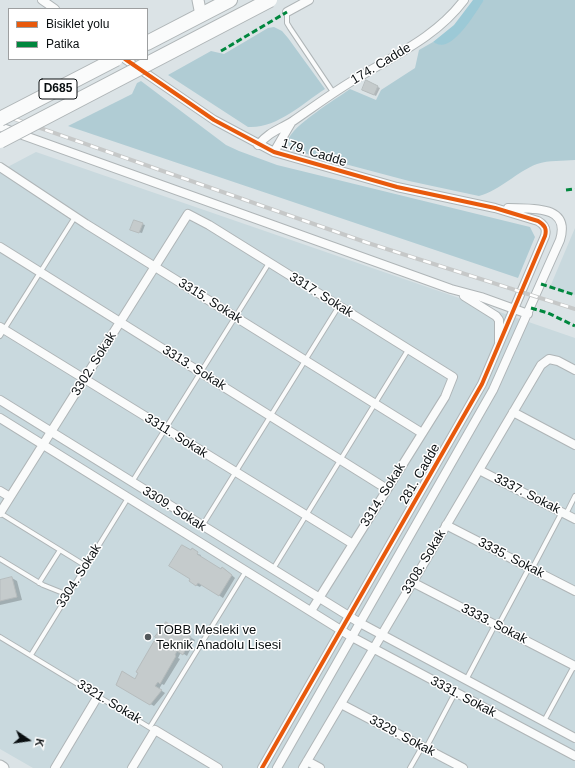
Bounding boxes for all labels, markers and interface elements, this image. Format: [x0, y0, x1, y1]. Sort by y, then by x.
legend [8, 8, 148, 60]
text: Bisiklet yolu [46, 17, 109, 31]
text: Patika [46, 37, 79, 51]
street label: 174. Cadde [348, 40, 414, 88]
road number: D685 [39, 79, 77, 99]
street label: 179. Cadde [280, 136, 348, 170]
street label: 3317. Sokak [286, 269, 356, 321]
street label: 3315. Sokak [175, 275, 245, 327]
street label: 3302. Sokak [68, 329, 120, 399]
street label: 3313. Sokak [159, 342, 229, 394]
street label: 3311. Sokak [142, 410, 210, 462]
street label: 281. Cadde [396, 441, 444, 507]
street label: 3314. Sokak [357, 460, 409, 530]
street label: 3337. Sokak [491, 471, 563, 517]
street label: 3309. Sokak [139, 483, 209, 535]
street label: 3308. Sokak [399, 527, 449, 597]
street label: 3335. Sokak [475, 535, 547, 581]
street label: 3304. Sokak [53, 541, 105, 611]
street label: 3333. Sokak [458, 601, 530, 647]
place label: TOBB Mesleki ve Teknik Anadolu Lisesi [156, 622, 281, 653]
marker: TOBB Mesleki ve Teknik Anadolu Lisesi [143, 632, 153, 642]
street label: 3331. Sokak [427, 673, 499, 721]
street label: 3321. Sokak [74, 677, 144, 727]
street label: 3329. Sokak [366, 712, 438, 760]
north arrow [8, 720, 48, 760]
text: K [33, 737, 46, 748]

